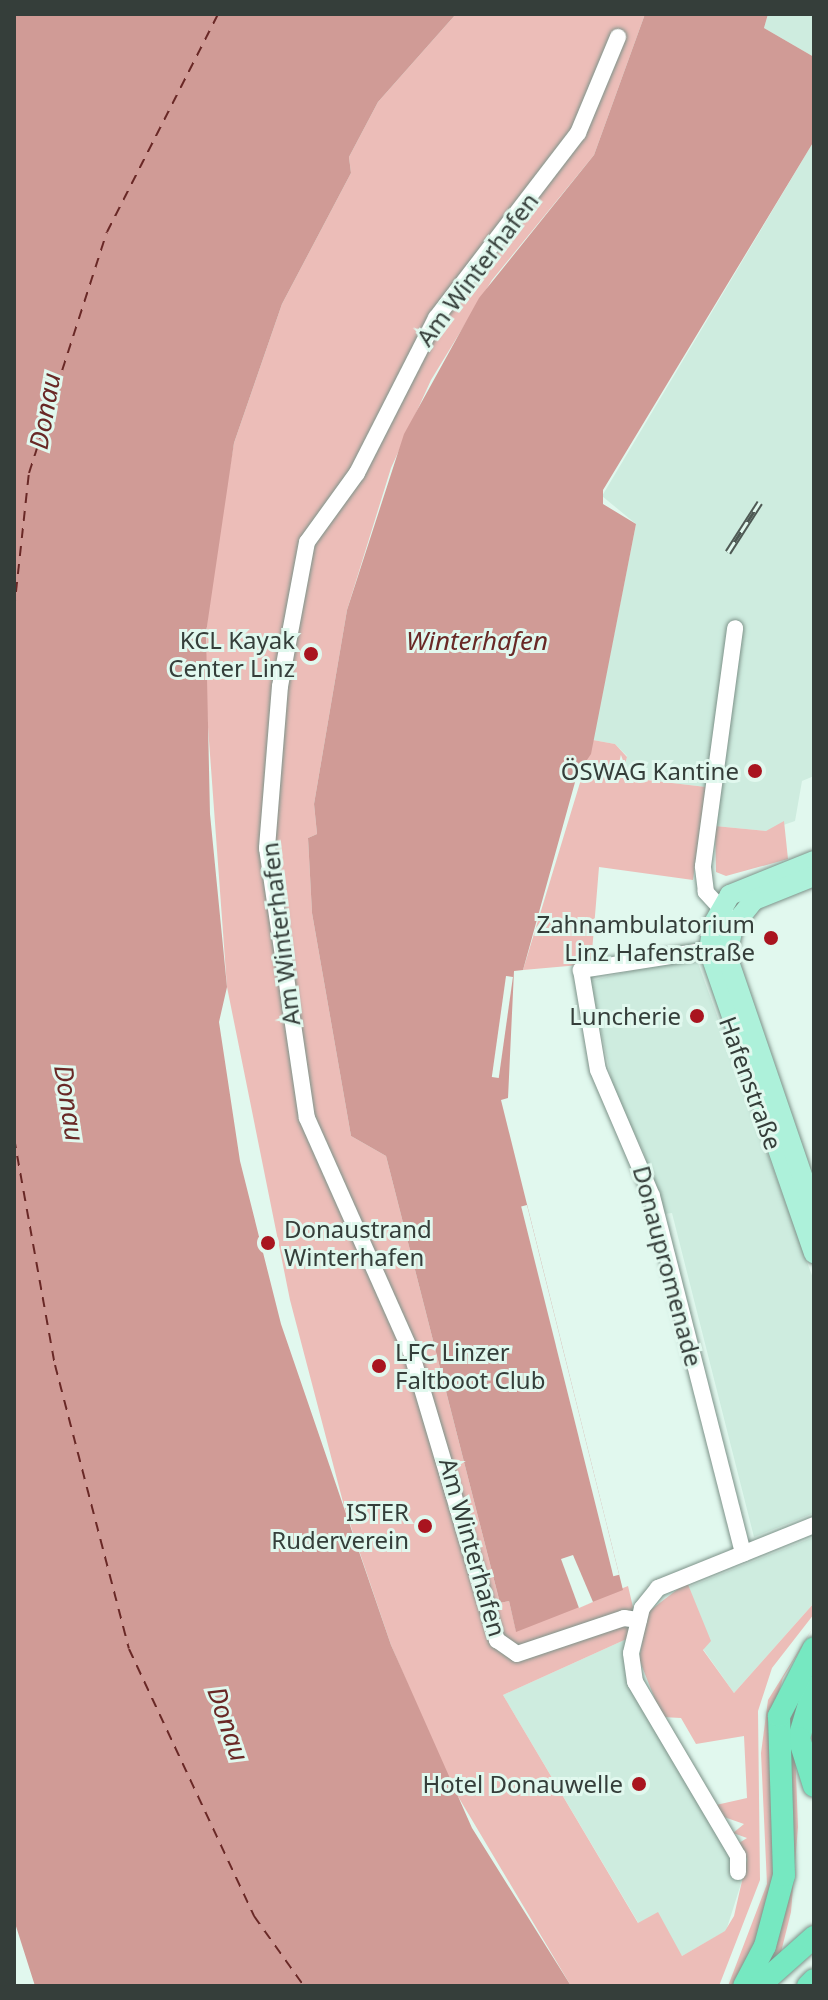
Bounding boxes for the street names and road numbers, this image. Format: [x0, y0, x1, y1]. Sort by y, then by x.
street label: Am Winterhafen [410, 187, 544, 351]
street label: Am Winterhafen [254, 841, 306, 1027]
street label: Hafenstraße [714, 1012, 788, 1154]
street label: Donaupromenade [627, 1163, 709, 1369]
street label: Am Winterhafen [434, 1454, 512, 1640]

